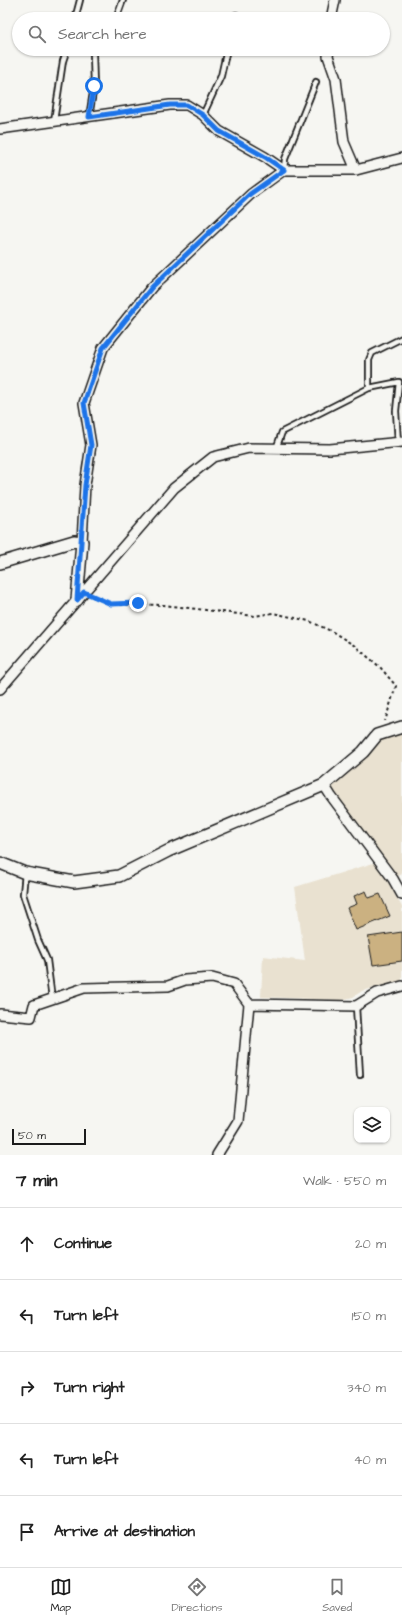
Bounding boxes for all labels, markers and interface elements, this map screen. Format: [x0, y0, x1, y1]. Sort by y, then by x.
search box [12, 12, 390, 56]
icon: search [26, 23, 48, 45]
text: Search here [58, 24, 147, 45]
route start [85, 77, 103, 95]
route end [129, 594, 147, 612]
map controls [354, 1107, 390, 1143]
button: layers [354, 1107, 390, 1143]
scale bar [12, 1127, 86, 1146]
text: 50 m [18, 1128, 46, 1143]
text: 7 min [16, 1169, 58, 1193]
text: Walk · 550 m [303, 1172, 386, 1190]
icon: ahead [16, 1233, 38, 1255]
text: Continue [54, 1233, 112, 1254]
text: 20 m [355, 1235, 386, 1253]
icon: left [16, 1305, 38, 1327]
text: Turn left [54, 1305, 118, 1326]
text: 150 m [352, 1307, 386, 1325]
icon: right [16, 1377, 38, 1399]
text: Turn right [54, 1377, 125, 1398]
text: 340 m [347, 1379, 386, 1397]
icon: left [16, 1449, 38, 1471]
text: Turn left [54, 1449, 118, 1470]
text: 40 m [354, 1451, 386, 1469]
icon: arrive [16, 1521, 38, 1543]
text: Arrive at destination [54, 1521, 195, 1542]
tab: Map [50, 1576, 72, 1615]
tab: Directions [171, 1576, 223, 1615]
tab: Saved [322, 1576, 352, 1615]

